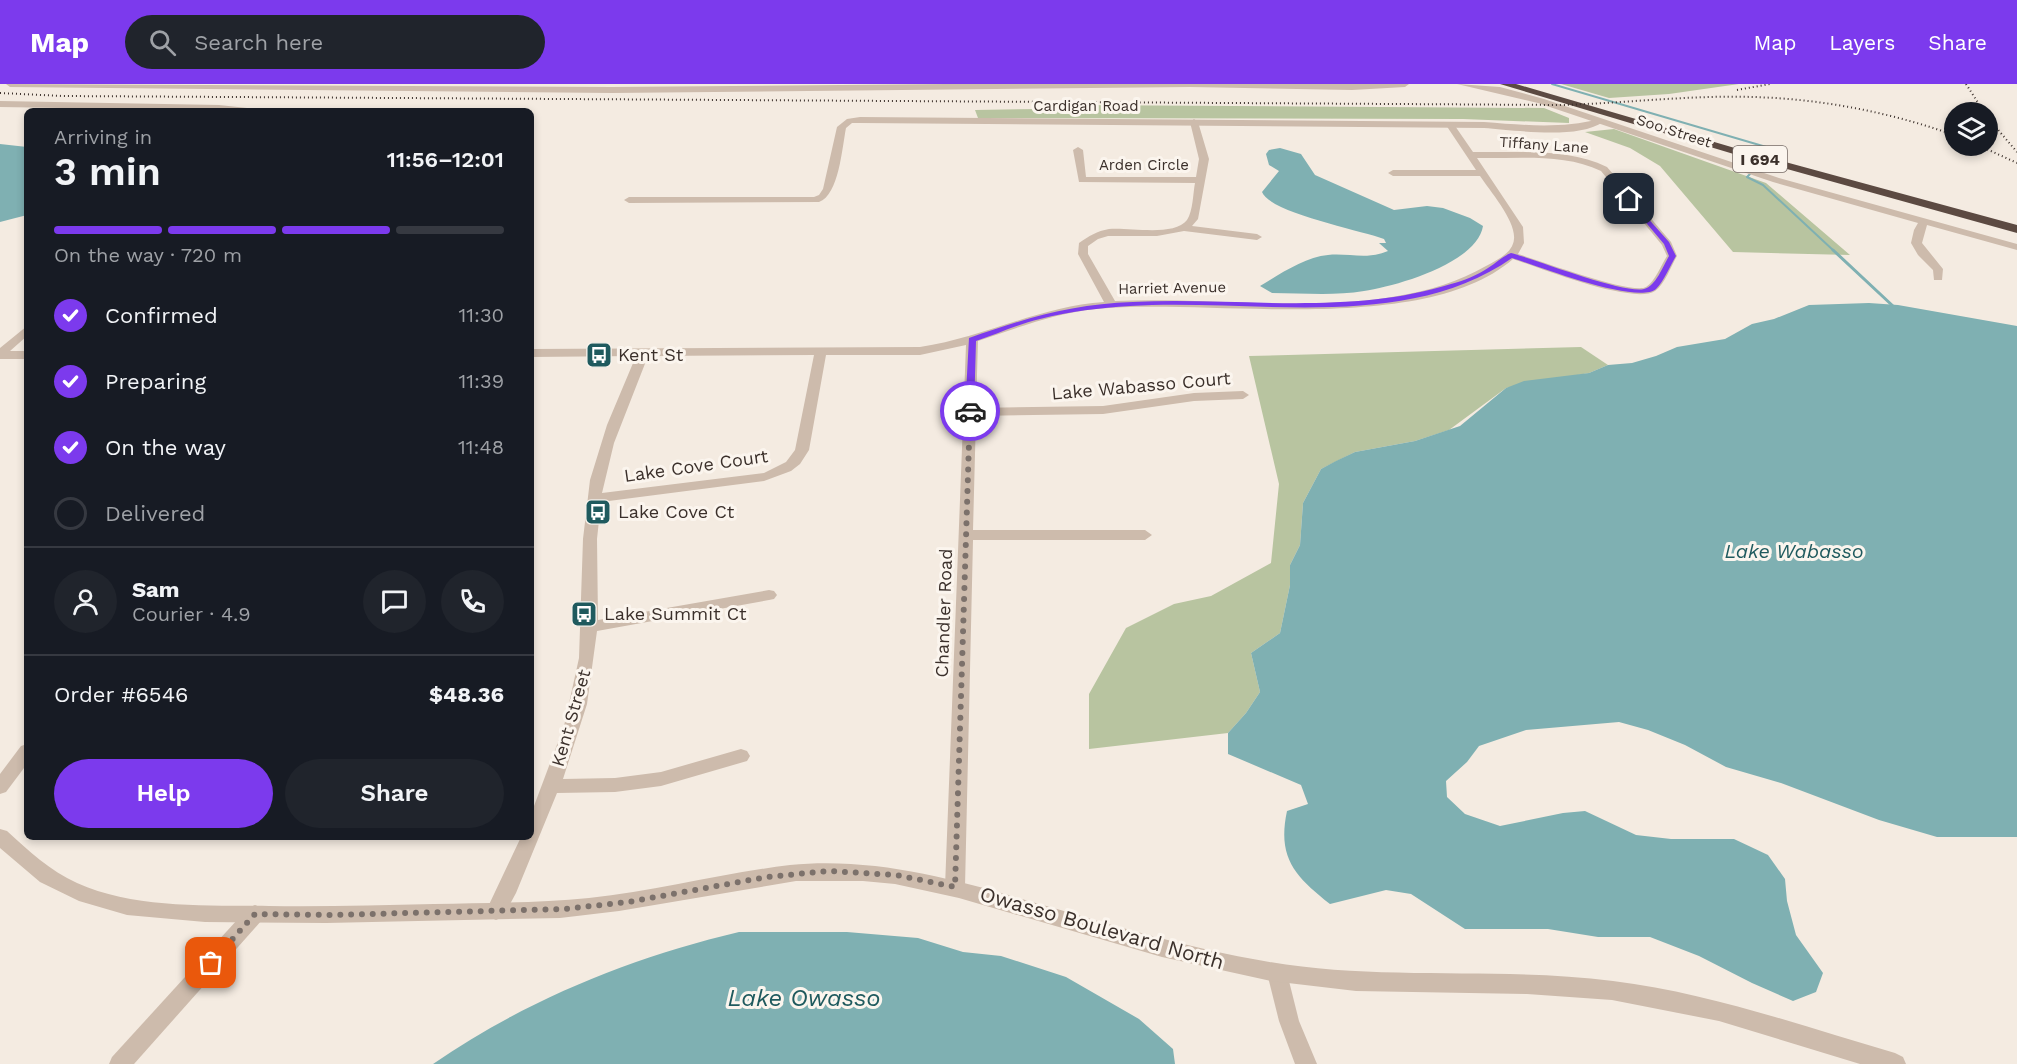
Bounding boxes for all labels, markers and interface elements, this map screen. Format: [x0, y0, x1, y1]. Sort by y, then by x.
search box [125, 15, 545, 69]
text: Map [30, 26, 89, 59]
icon: search [146, 26, 179, 59]
text: Search here [194, 30, 323, 55]
text: Map [1753, 30, 1796, 55]
text: Layers [1829, 30, 1895, 55]
text: Share [1928, 30, 1987, 55]
street label: Cardigan Road [1033, 97, 1139, 115]
map controls [1944, 102, 1998, 156]
button: layers [1944, 102, 1998, 156]
street label: Soo Street [1634, 110, 1714, 152]
text: Arriving in [54, 125, 152, 149]
street label: Tiffany Lane [1499, 133, 1589, 157]
road number: I 694 [1733, 146, 1787, 172]
text: 11:56–12:01 [387, 147, 504, 172]
text: 3 min [54, 149, 161, 194]
street label: Arden Circle [1099, 156, 1189, 174]
pin [1603, 173, 1654, 224]
icon: home [1612, 182, 1645, 215]
text: On the way · 720 m [54, 243, 242, 267]
street label: Harriet Avenue [1118, 278, 1226, 298]
icon: check [54, 299, 87, 332]
text: Confirmed [105, 303, 218, 328]
text: 11:30 [458, 303, 504, 327]
bus stop icon: Kent St [584, 340, 614, 370]
place label: Kent St [618, 344, 684, 365]
icon: check [54, 365, 87, 398]
street label: Lake Wabasso Court [1051, 367, 1232, 404]
text: Preparing [105, 369, 206, 394]
text: 11:39 [458, 369, 504, 393]
courier [940, 381, 1000, 441]
icon: car [954, 395, 987, 428]
icon: check [54, 431, 87, 464]
text: On the way [105, 435, 226, 460]
text: 11:48 [458, 435, 504, 459]
street label: Lake Cove Court [623, 445, 770, 486]
bus stop icon: Lake Cove Ct [583, 497, 613, 527]
text: Delivered [105, 501, 205, 526]
place label: Lake Cove Ct [618, 501, 735, 522]
water label: Lake Wabasso [1724, 539, 1864, 563]
street label: Chandler Road [931, 548, 956, 678]
button: person [54, 570, 117, 633]
button: chat [363, 570, 426, 633]
button: phone [441, 570, 504, 633]
text: Sam [132, 577, 180, 602]
bus stop icon: Lake Summit Ct [569, 599, 599, 629]
text: Courier · 4.9 [132, 602, 251, 626]
place label: Lake Summit Ct [604, 603, 747, 624]
street label: Kent Street [547, 666, 595, 769]
text: Order #6546 [54, 682, 189, 707]
text: $48.36 [429, 682, 504, 707]
button: Help [54, 759, 273, 828]
button: Share [285, 759, 504, 828]
street label: Owasso Boulevard North [977, 881, 1227, 974]
pin [185, 937, 236, 988]
icon: bag [194, 946, 227, 979]
water label: Lake Owasso [728, 984, 880, 1012]

